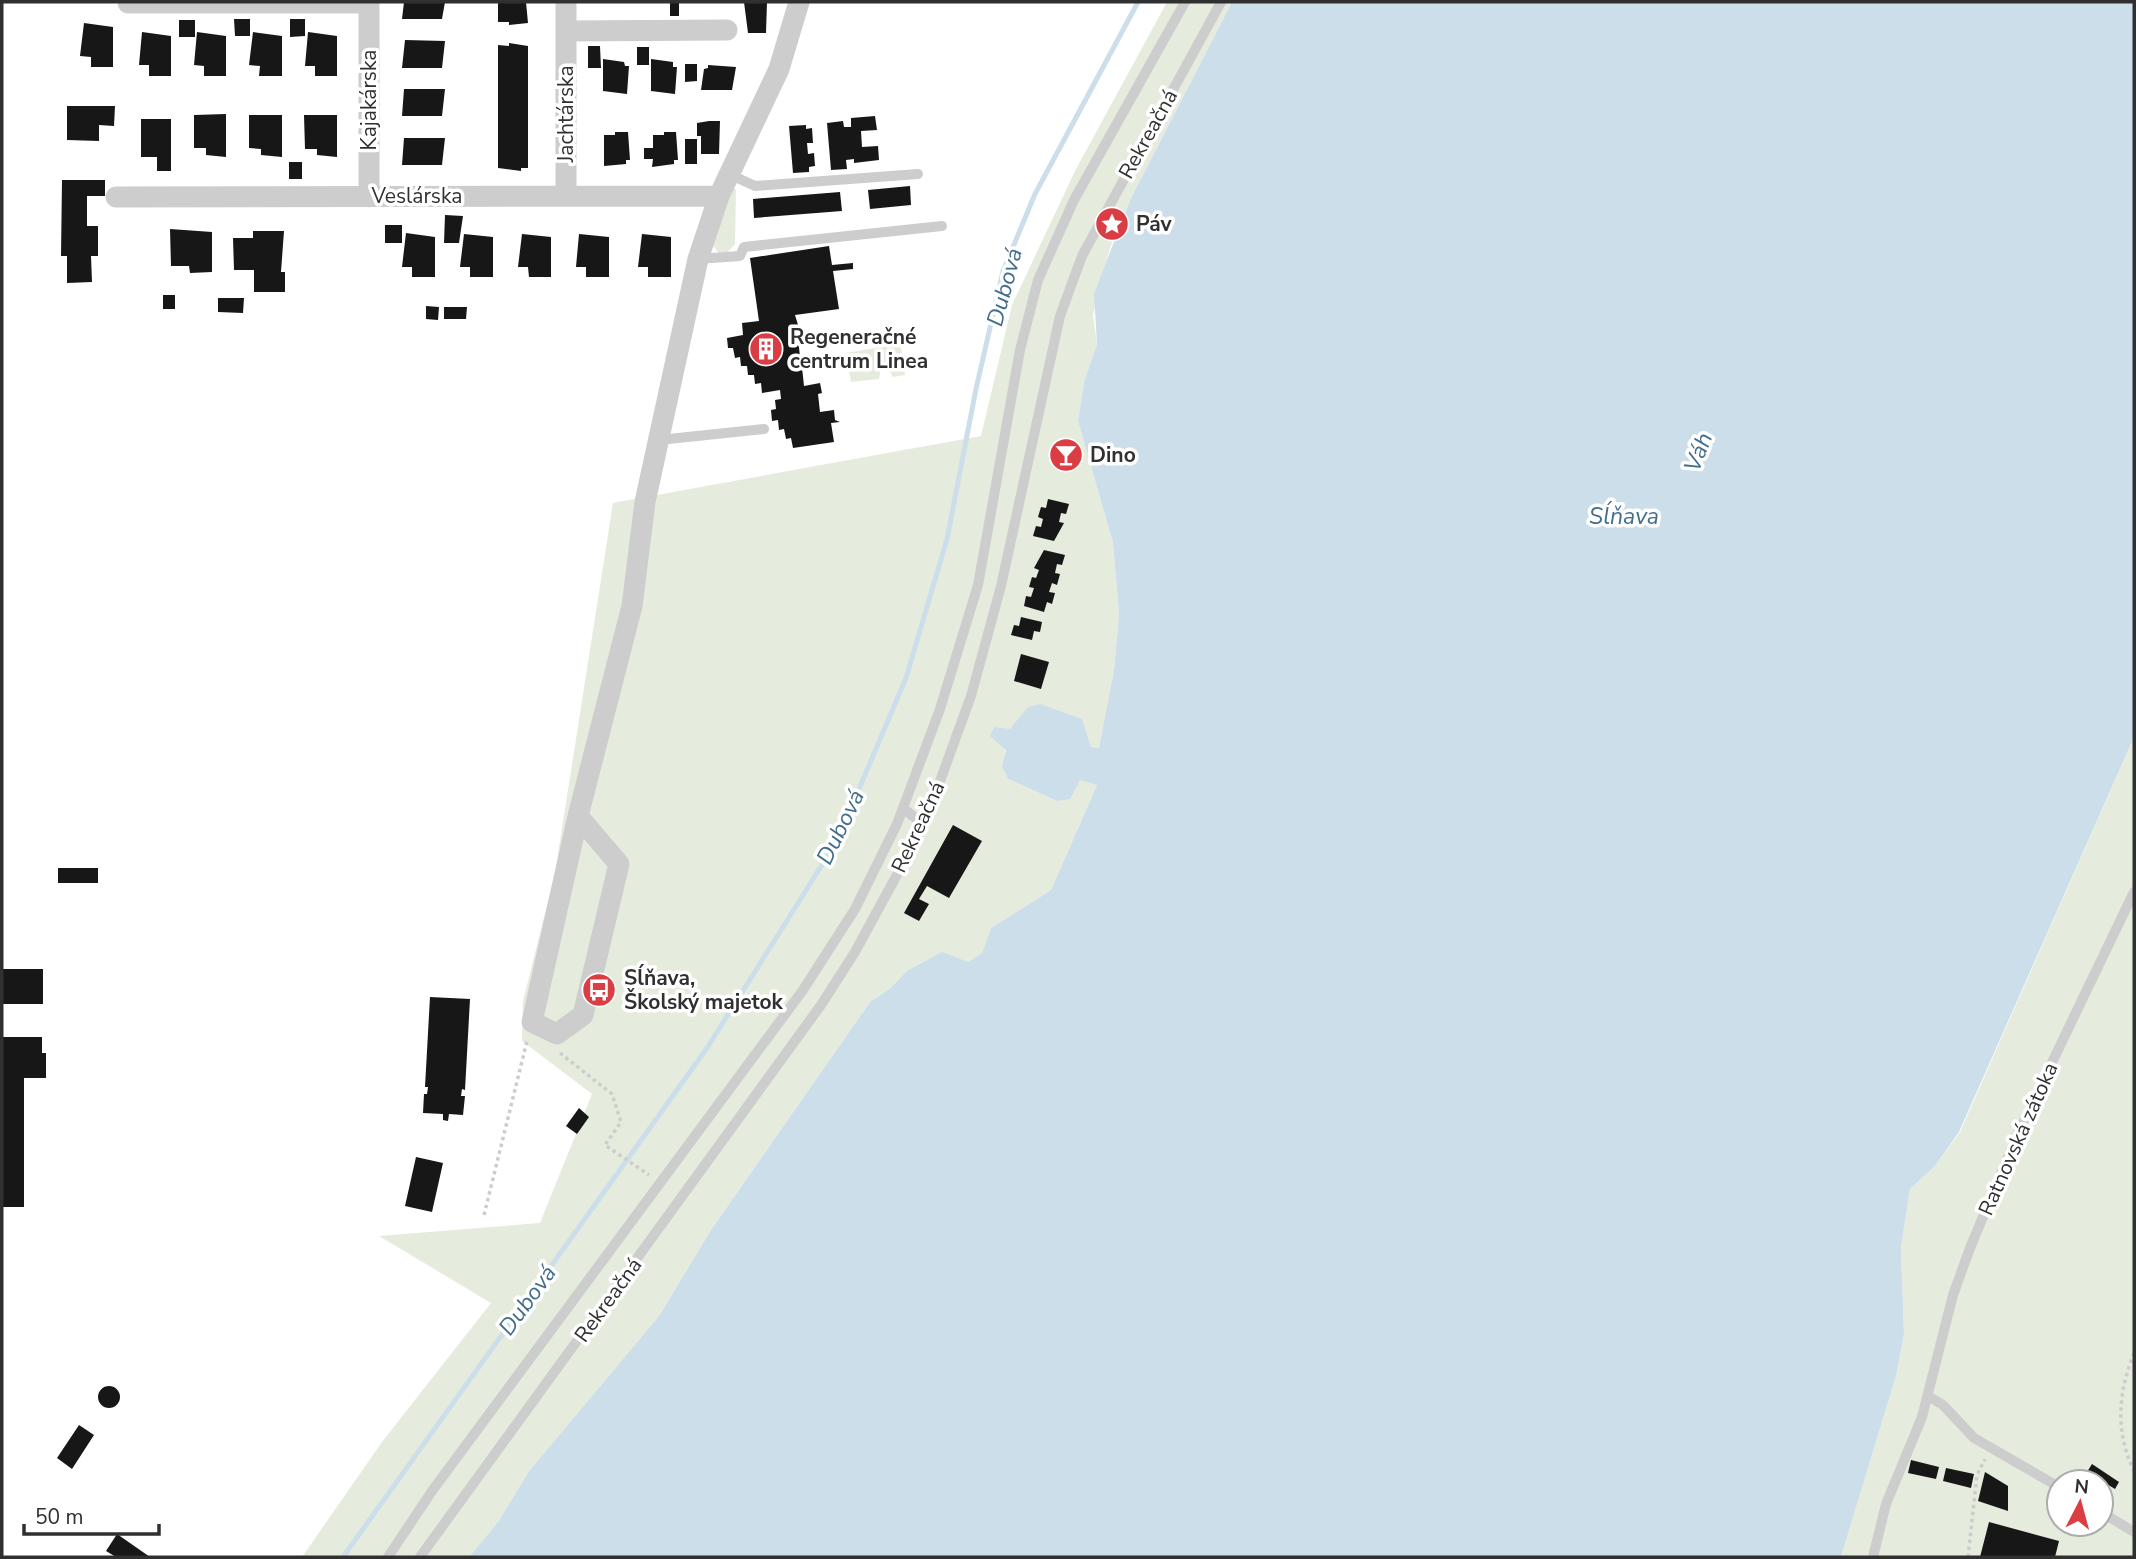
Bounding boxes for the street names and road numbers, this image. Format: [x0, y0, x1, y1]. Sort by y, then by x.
street label: Kajakárska [355, 50, 383, 150]
street label: Jachtárska [552, 65, 580, 164]
street label: Rekreačná [1112, 84, 1184, 184]
street label: Veslárska [371, 182, 462, 210]
street label: Rekreačná [885, 777, 951, 877]
street label: Ratnovská zátoka [1972, 1058, 2064, 1220]
street label: Rekreačná [568, 1252, 648, 1348]

